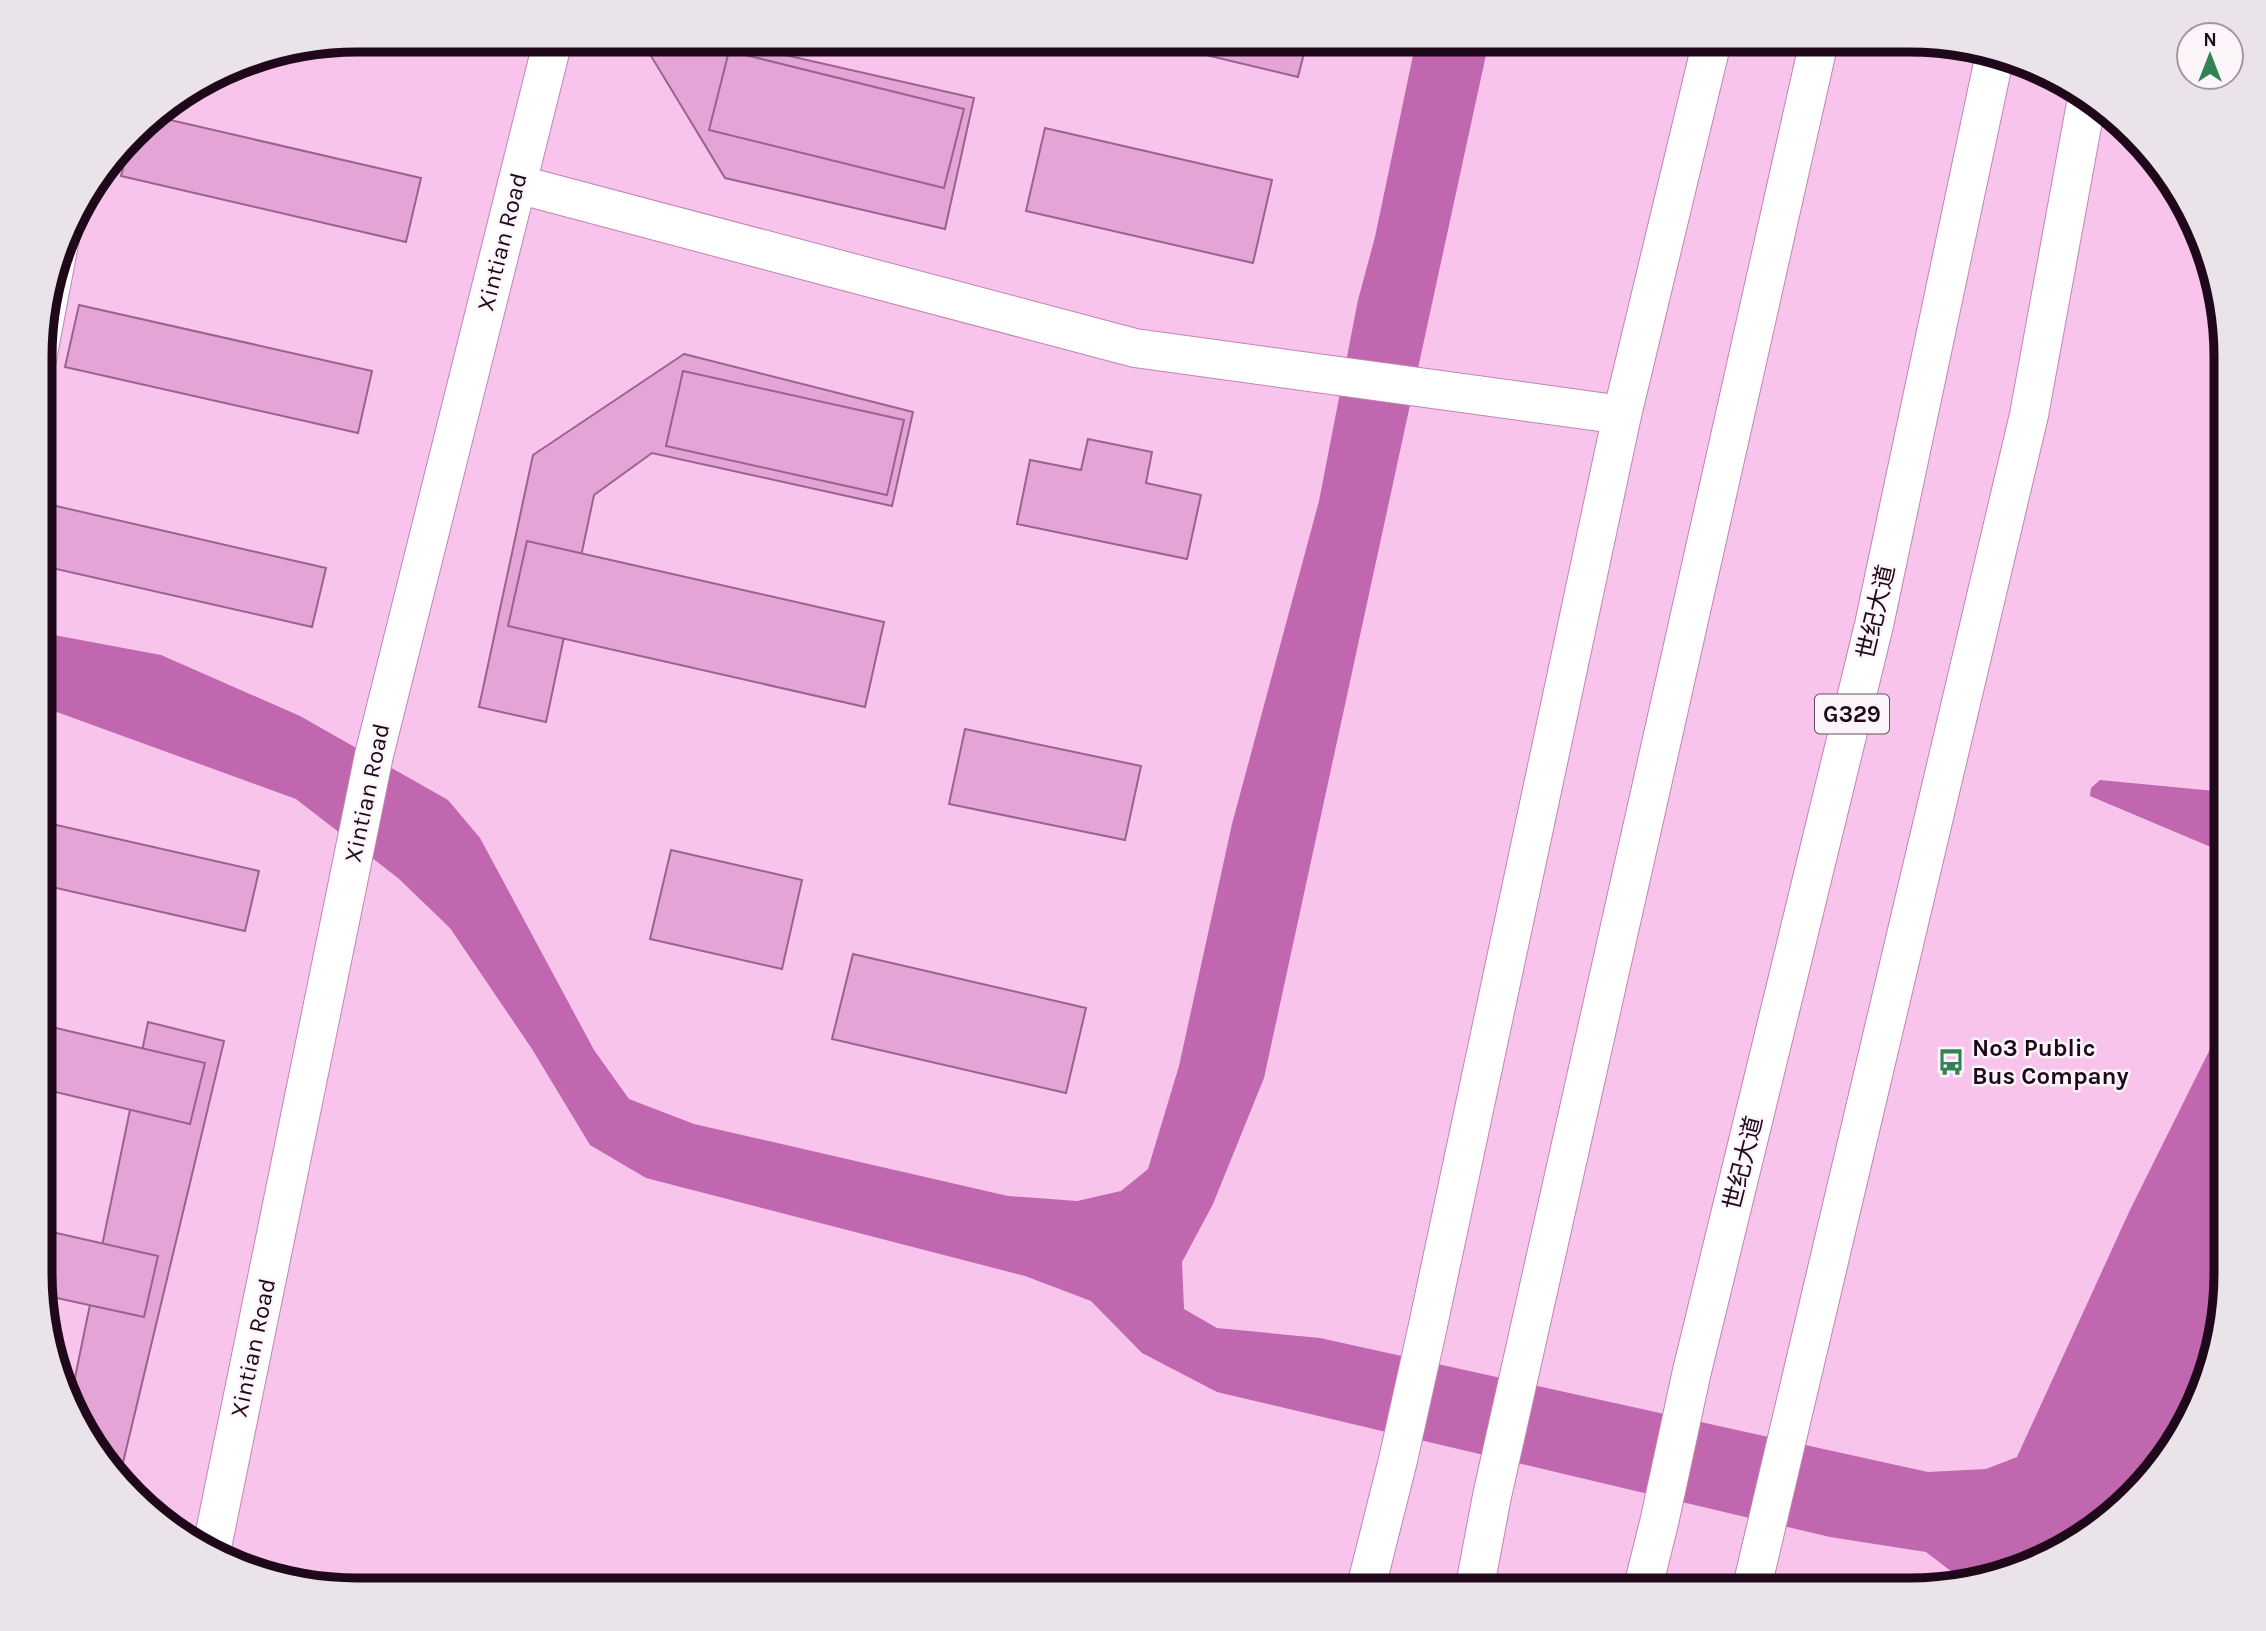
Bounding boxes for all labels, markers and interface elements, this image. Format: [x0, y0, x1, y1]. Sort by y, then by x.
north arrow [2175, 21, 2245, 91]
text: N [2203, 29, 2217, 51]
street label: Xintian Road [471, 170, 533, 314]
street label: 世纪大道 [1852, 562, 1900, 662]
road number: G329 [1815, 694, 1889, 734]
street label: Xintian Road [339, 721, 395, 865]
place label: No3 Public Bus Company [1972, 1034, 2129, 1090]
bus stop icon: No3 Public Bus Company [1936, 1047, 1966, 1077]
street label: 世纪大道 [1718, 1113, 1768, 1213]
street label: Xintian Road [225, 1276, 281, 1420]

